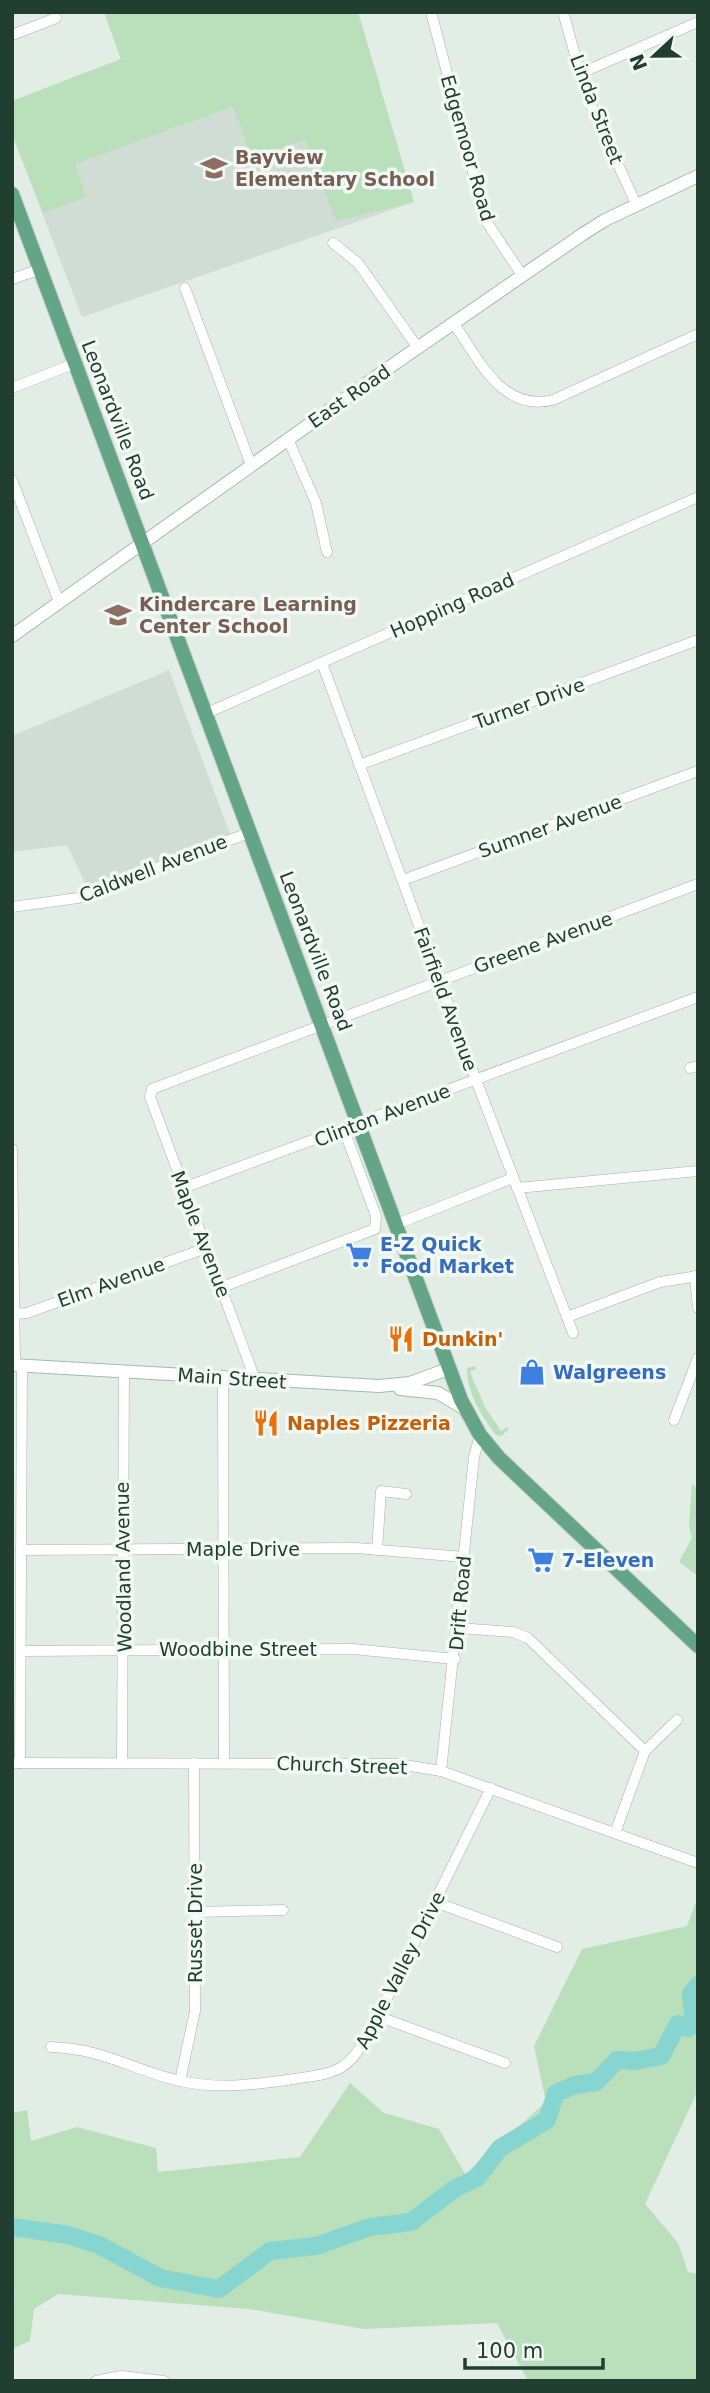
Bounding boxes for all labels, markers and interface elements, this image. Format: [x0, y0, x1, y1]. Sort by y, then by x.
north arrow [619, 21, 689, 91]
street label: Linda Street [566, 51, 628, 167]
text: N [625, 51, 651, 74]
street label: Edgemoor Road [437, 72, 499, 224]
place label: Bayview Elementary School [235, 146, 435, 190]
school or university icon: Bayview Elementary School [199, 153, 229, 183]
street label: Leonardville Road [77, 337, 159, 503]
street label: East Road [304, 360, 394, 432]
street label: Hopping Road [387, 568, 517, 642]
place label: Kindercare Learning Center School [139, 593, 357, 637]
school or university icon: Kindercare Learning Center School [103, 600, 133, 630]
street label: Turner Drive [470, 673, 587, 734]
street label: Sumner Avenue [475, 790, 625, 862]
street label: Caldwell Avenue [76, 830, 230, 906]
street label: Leonardville Road [275, 868, 357, 1034]
street label: Greene Avenue [471, 907, 615, 977]
street label: Fairfield Avenue [410, 924, 482, 1074]
street label: Clinton Avenue [311, 1079, 453, 1151]
street label: Maple Avenue [167, 1168, 235, 1300]
place label: E-Z Quick Food Market [380, 1233, 514, 1277]
supermarket icon: E-Z Quick Food Market [344, 1240, 374, 1270]
street label: Elm Avenue [54, 1252, 168, 1312]
restaurant icon: Dunkin' [386, 1324, 416, 1354]
place label: Dunkin' [422, 1328, 503, 1350]
shop icon: Walgreens [517, 1357, 547, 1387]
place label: Walgreens [553, 1361, 666, 1383]
street label: Main Street [177, 1363, 287, 1393]
restaurant icon: Naples Pizzeria [251, 1408, 281, 1438]
place label: Naples Pizzeria [287, 1412, 451, 1434]
street label: Woodland Avenue [111, 1482, 135, 1652]
street label: Maple Drive [186, 1538, 300, 1560]
supermarket icon: 7-Eleven [526, 1545, 556, 1575]
place label: 7-Eleven [562, 1549, 654, 1571]
street label: Drift Road [445, 1555, 475, 1651]
street label: Woodbine Street [159, 1638, 317, 1660]
street label: Church Street [276, 1752, 408, 1778]
street label: Russet Drive [184, 1863, 206, 1983]
street label: Apple Valley Drive [351, 1888, 449, 2052]
scale bar [465, 2326, 603, 2370]
text: 100 m [476, 2339, 543, 2363]

